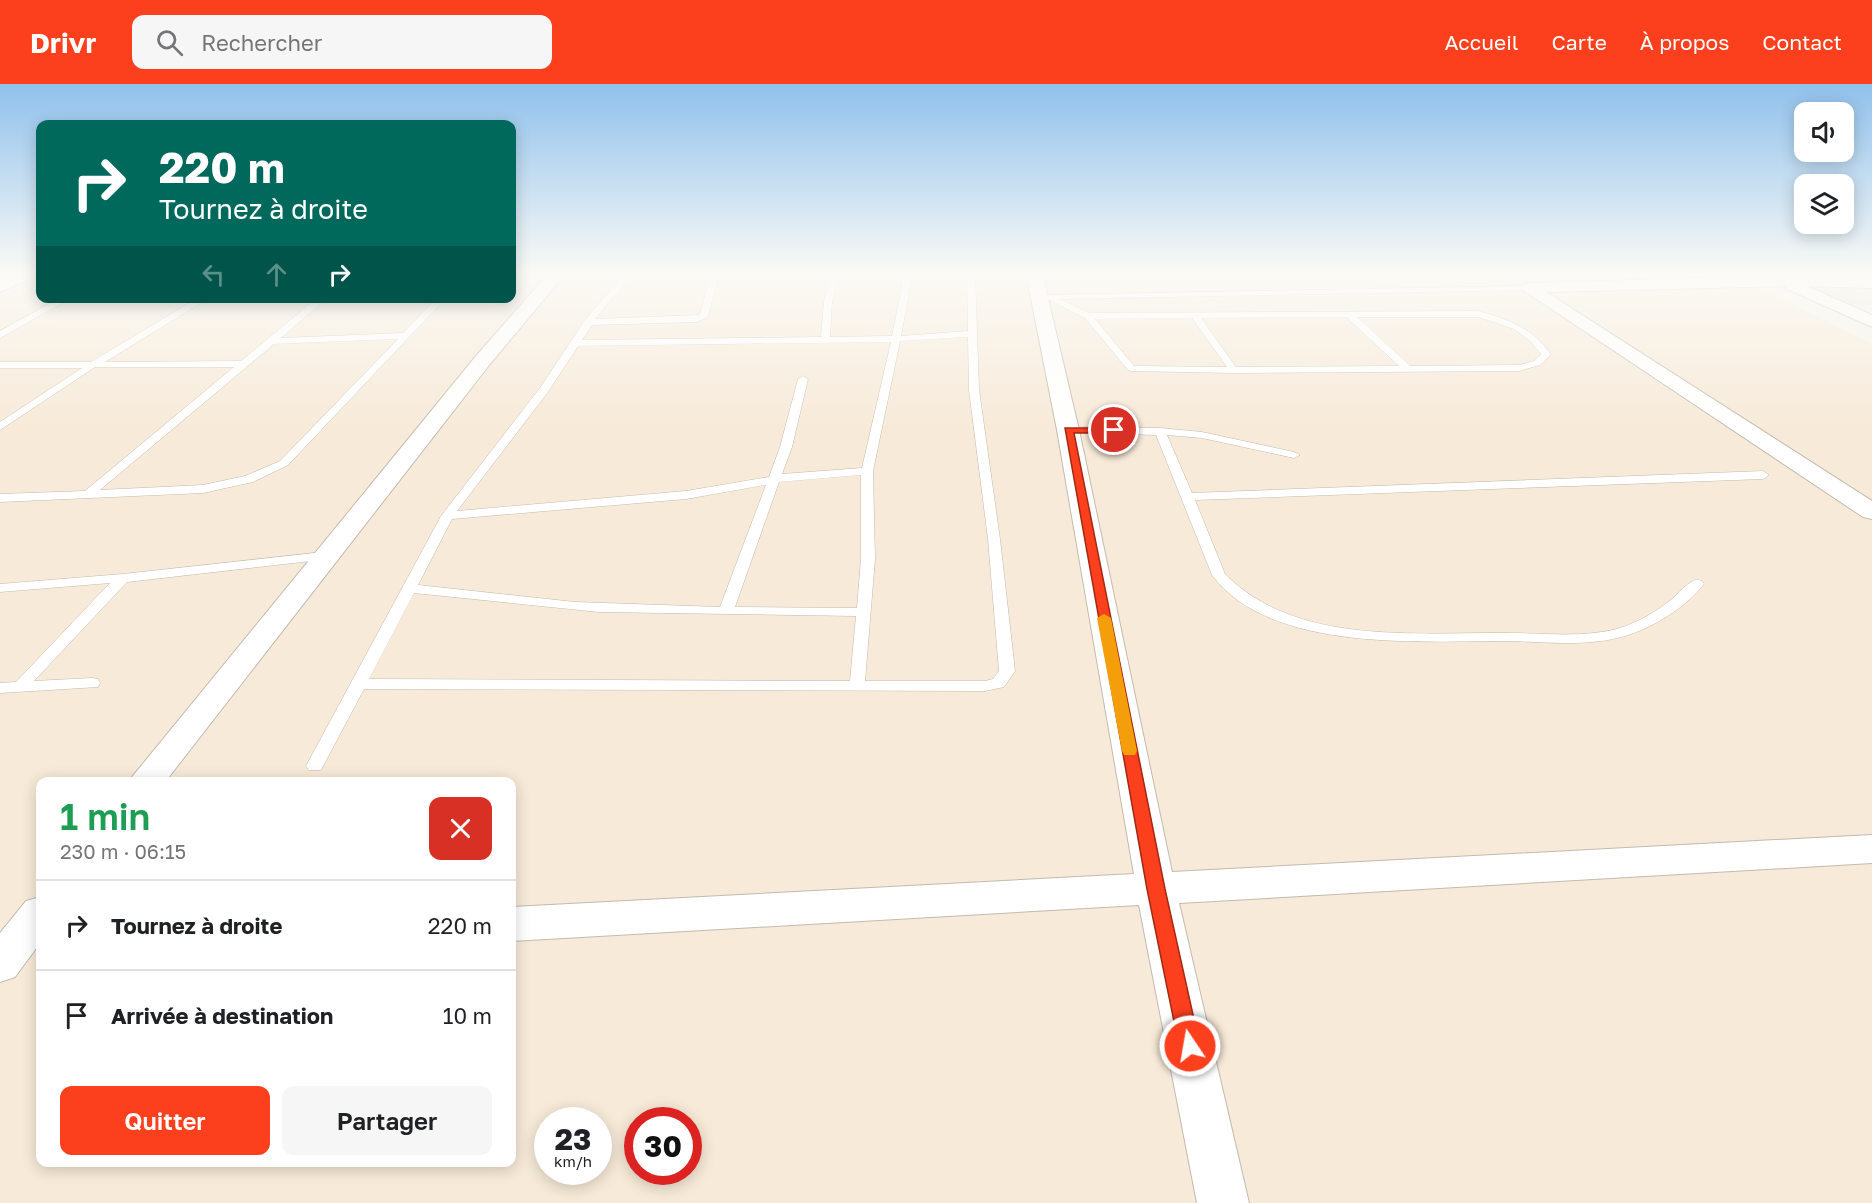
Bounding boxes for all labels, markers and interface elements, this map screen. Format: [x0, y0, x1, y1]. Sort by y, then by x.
search box [132, 15, 552, 69]
text: Drivr [30, 26, 96, 59]
icon: search [153, 26, 186, 59]
text: Rechercher [201, 29, 322, 56]
text: Accueil [1445, 29, 1518, 55]
text: Carte [1551, 29, 1607, 55]
text: À propos [1640, 29, 1729, 55]
text: Contact [1762, 29, 1842, 55]
map controls [1794, 102, 1854, 234]
button: sound [1794, 102, 1854, 162]
text: 220 m [159, 142, 285, 192]
icon: right [60, 144, 138, 222]
button: layers [1794, 174, 1854, 234]
text: Tournez à droite [159, 193, 368, 225]
icon: left [197, 258, 230, 291]
icon: ahead [260, 258, 293, 291]
icon: right [323, 258, 356, 291]
pin [1088, 404, 1139, 455]
icon: arrive [1097, 413, 1130, 446]
text: 1 min [60, 795, 150, 838]
button: close [429, 797, 492, 860]
text: 230 m · 06:15 [60, 839, 186, 863]
icon: right [60, 909, 93, 942]
text: Tournez à droite [111, 912, 282, 939]
text: 220 m [428, 912, 492, 939]
icon: arrive [60, 999, 93, 1032]
text: Arrivée à destination [111, 1002, 333, 1029]
text: 10 m [443, 1002, 492, 1029]
position arrow [1158, 1014, 1222, 1078]
button: Quitter [60, 1086, 270, 1155]
button: Partager [282, 1086, 492, 1155]
speed limit sign: 30 [624, 1107, 702, 1185]
text: 23 [555, 1121, 591, 1157]
text: km/h [554, 1152, 592, 1170]

